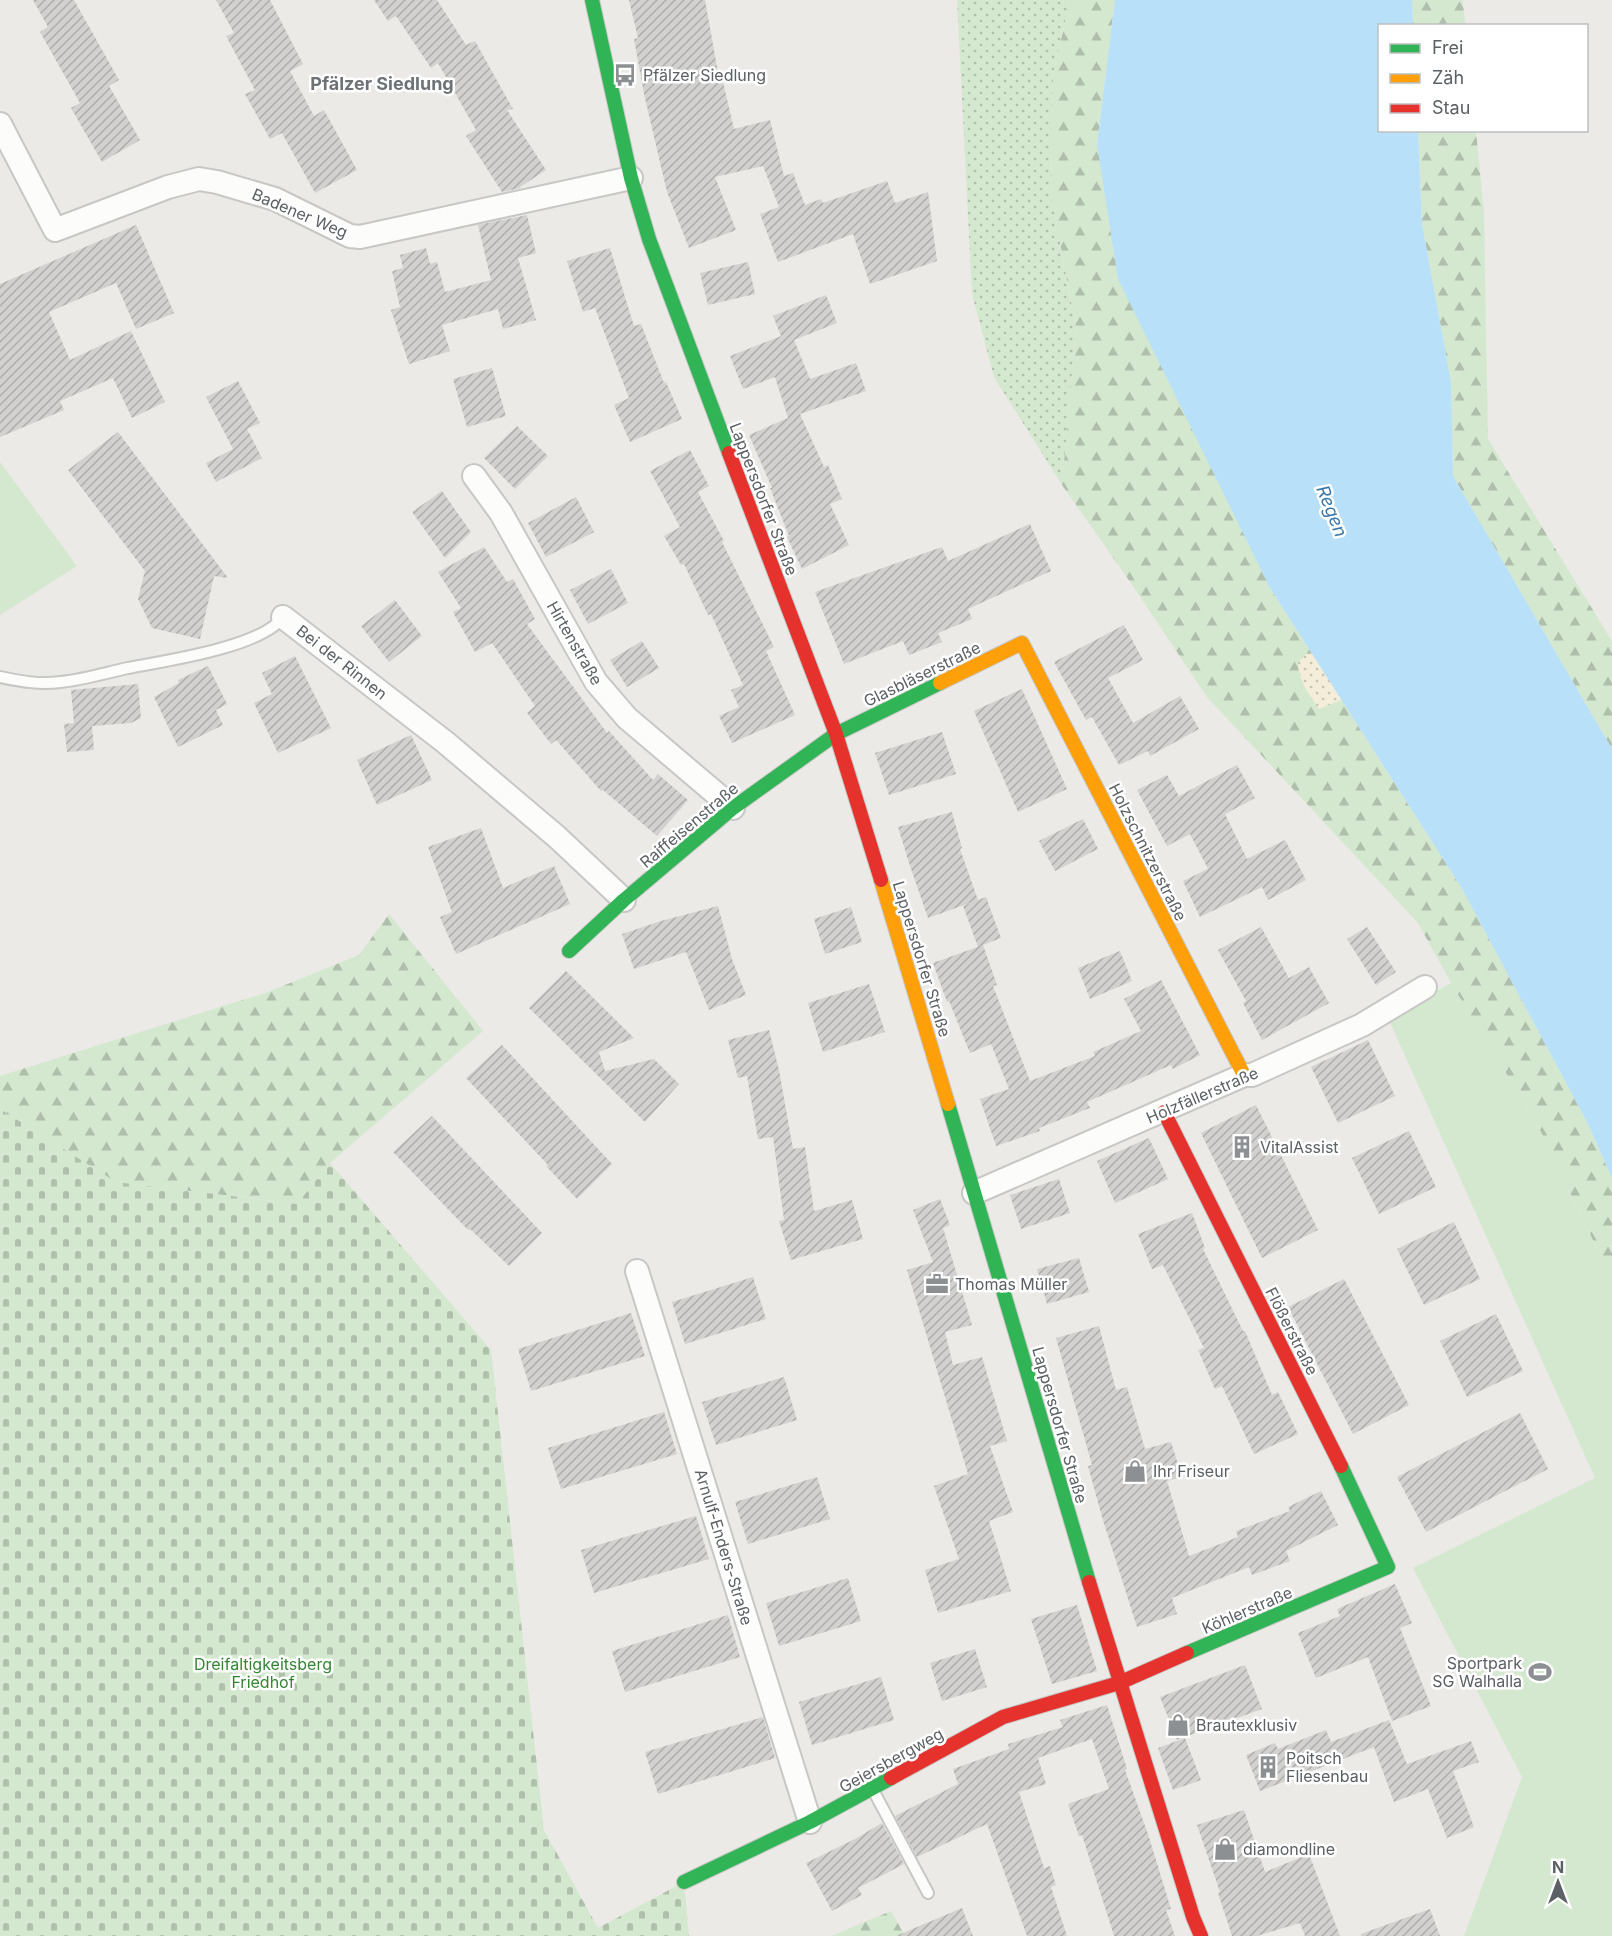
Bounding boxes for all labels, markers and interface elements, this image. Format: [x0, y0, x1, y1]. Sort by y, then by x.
legend [1378, 24, 1588, 132]
text: Frei [1432, 37, 1463, 58]
bus stop icon: Pfälzer Siedlung [612, 62, 638, 88]
place label: Pfälzer Siedlung [643, 65, 766, 85]
text: Zäh [1432, 67, 1464, 88]
district label: Pfälzer Siedlung [310, 73, 454, 94]
text: Stau [1432, 97, 1470, 118]
street label: Badener Weg [249, 184, 351, 242]
street label: Lappersdorfer Straße [726, 420, 802, 578]
water label: Regen [1312, 482, 1352, 540]
street label: Hirtenstraße [543, 597, 607, 689]
street label: Bei der Rinnen [293, 620, 391, 704]
street label: Glasbläserstraße [860, 637, 984, 711]
street label: Raiffeisenstraße [636, 778, 742, 872]
street label: Holzschnitzerstraße [1105, 780, 1191, 924]
street label: Lappersdorfer Straße [889, 879, 955, 1039]
street label: Holzfällerstraße [1143, 1062, 1261, 1128]
building icon: VitalAssist [1229, 1134, 1255, 1160]
place label: VitalAssist [1260, 1137, 1339, 1157]
office icon: Thomas Müller [924, 1271, 950, 1297]
place label: Thomas Müller [955, 1274, 1067, 1294]
street label: Flößerstraße [1261, 1284, 1323, 1378]
street label: Lappersdorfer Straße [1028, 1344, 1092, 1506]
shop icon: Ihr Friseur [1122, 1458, 1148, 1484]
place label: Ihr Friseur [1153, 1461, 1230, 1481]
street label: Arnulf-Enders-Straße [691, 1466, 757, 1628]
street label: Köhlerstraße [1199, 1582, 1295, 1638]
place label: Sportpark SG Walhalla [1432, 1653, 1522, 1691]
park label: Dreifaltigkeitsberg Friedhof [194, 1654, 332, 1692]
sports icon: Sportpark SG Walhalla [1527, 1659, 1553, 1685]
shop icon: Brautexklusiv [1165, 1712, 1191, 1738]
place label: Brautexklusiv [1196, 1715, 1297, 1735]
street label: Geiersbergweg [836, 1723, 946, 1797]
place label: Poitsch Fliesenbau [1286, 1748, 1368, 1786]
building icon: Poitsch Fliesenbau [1255, 1754, 1281, 1780]
shop icon: diamondline [1212, 1836, 1238, 1862]
place label: diamondline [1243, 1839, 1335, 1859]
north arrow [1528, 1852, 1588, 1912]
text: N [1552, 1857, 1564, 1877]

